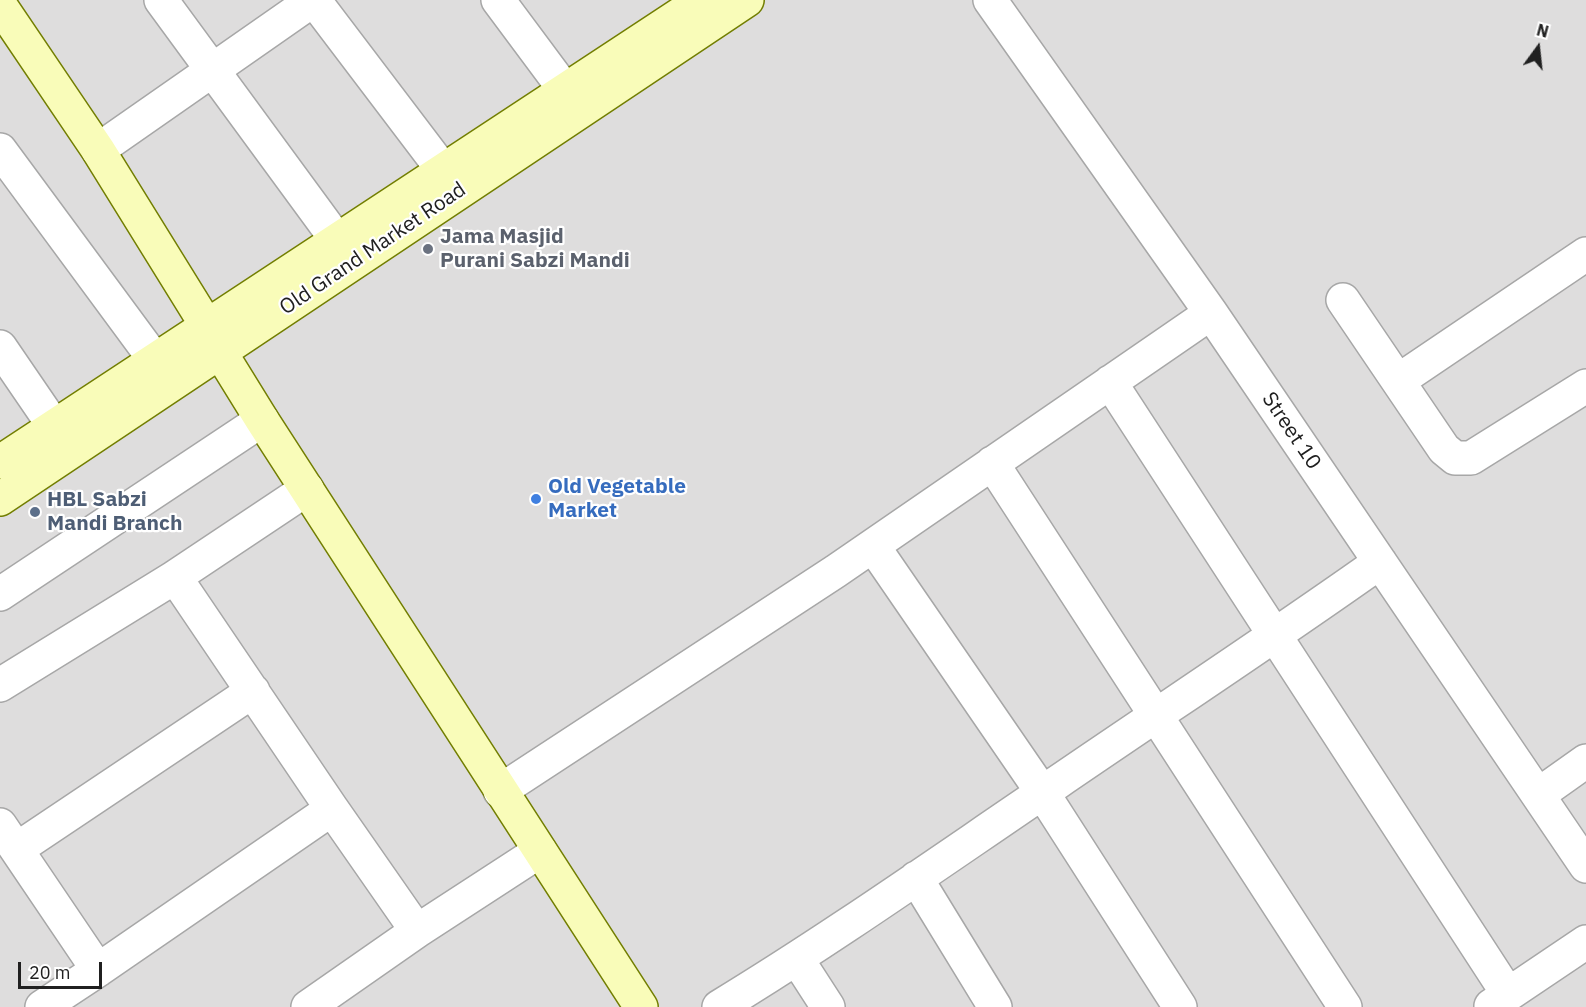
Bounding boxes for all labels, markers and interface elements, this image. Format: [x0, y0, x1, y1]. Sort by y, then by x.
north arrow [1508, 18, 1568, 78]
text: N [1534, 19, 1551, 42]
street label: Old Grand Market Road [275, 177, 471, 321]
place label: Jama Masjid Purani Sabzi Mandi [440, 224, 630, 274]
marker: Jama Masjid Purani Sabzi Mandi [421, 242, 435, 256]
street label: Street 10 [1256, 388, 1326, 474]
place label: Old Vegetable Market [548, 474, 686, 524]
place label: HBL Sabzi Mandi Branch [47, 487, 182, 537]
marker: Old Vegetable Market [529, 492, 543, 506]
marker: HBL Sabzi Mandi Branch [28, 505, 42, 519]
scale bar [21, 950, 105, 988]
text: 20 m [29, 961, 71, 984]

